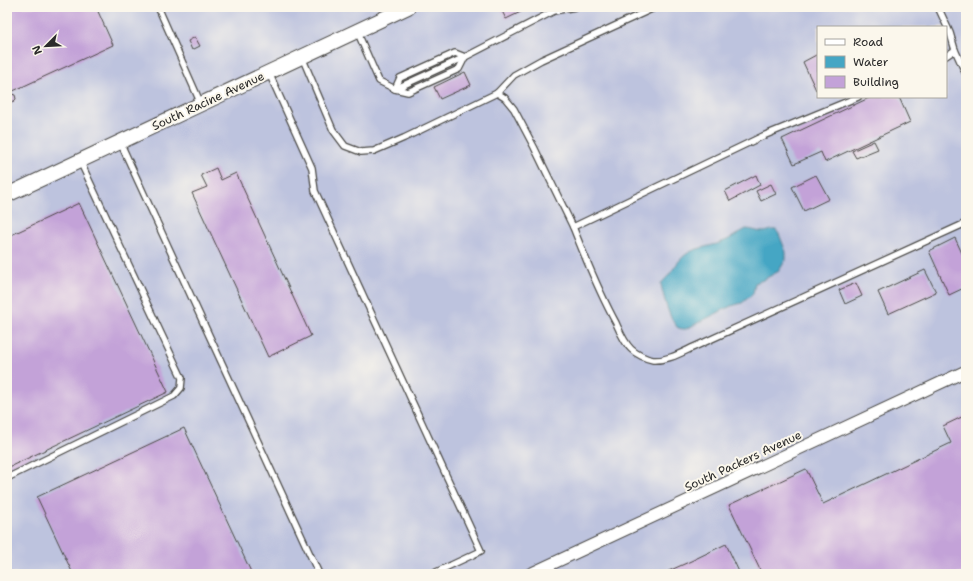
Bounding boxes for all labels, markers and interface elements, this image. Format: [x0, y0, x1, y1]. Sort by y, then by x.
north arrow [26, 26, 66, 66]
legend [817, 26, 947, 98]
text: Road [853, 34, 884, 50]
text: N [29, 43, 46, 57]
text: Water [853, 54, 889, 70]
street label: South Racine Avenue [149, 68, 267, 134]
text: Building [853, 74, 899, 90]
street label: South Packers Avenue [682, 427, 804, 495]

